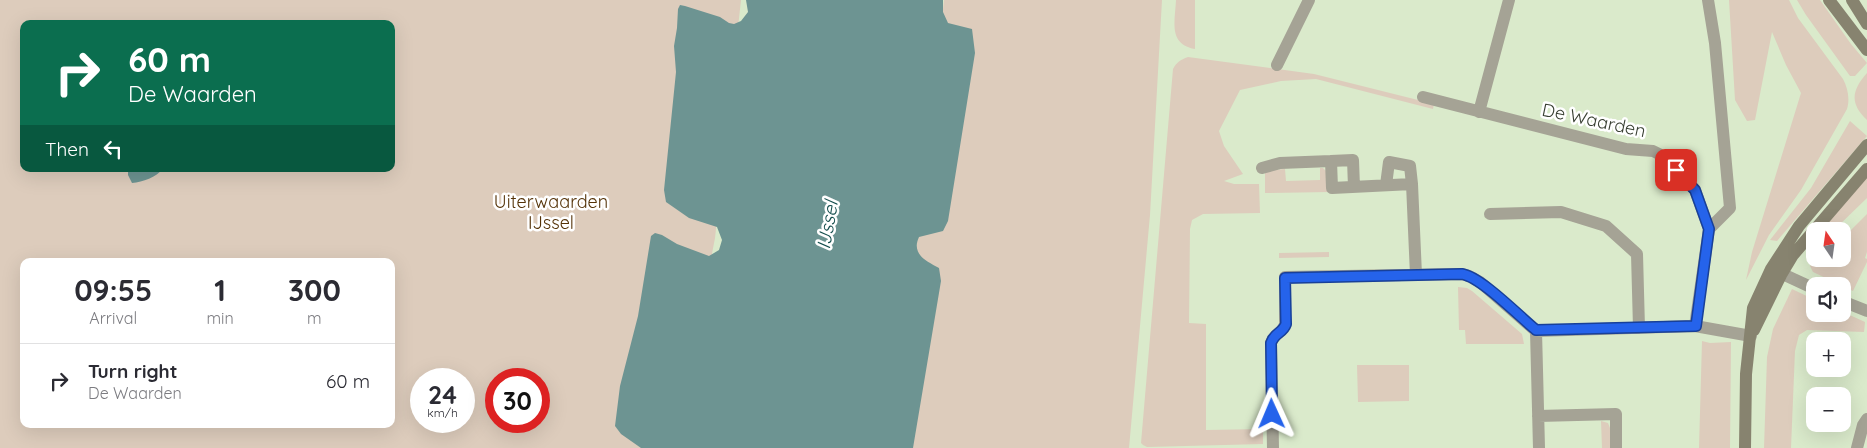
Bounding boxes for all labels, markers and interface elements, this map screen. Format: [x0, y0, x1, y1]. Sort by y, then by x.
text: 60 m [128, 37, 211, 81]
icon: right [45, 40, 110, 105]
text: De Waarden [128, 80, 257, 108]
street label: De Waarden [1540, 98, 1648, 142]
icon: left [99, 135, 127, 163]
text: Then [45, 137, 89, 161]
pin [1655, 149, 1697, 191]
icon: arrive [1662, 156, 1690, 184]
park label: Uiterwaarden IJssel [494, 190, 608, 234]
water label: IJssel [811, 196, 843, 251]
north arrow [1806, 222, 1851, 268]
map controls [1806, 222, 1851, 432]
text: 09:55 [74, 271, 152, 309]
text: 1 [214, 271, 226, 309]
text: 300 [288, 271, 341, 309]
button: sound [1806, 277, 1851, 322]
text: Arrival [89, 308, 137, 328]
text: min [207, 308, 234, 328]
text: m [307, 308, 322, 328]
button: + [1806, 332, 1851, 377]
text: Turn right [88, 359, 177, 383]
icon: right [45, 367, 73, 395]
speed limit sign: 30 [485, 368, 550, 433]
text: 60 m [326, 369, 370, 393]
text: 24 [428, 379, 457, 410]
text: De Waarden [88, 383, 182, 403]
position arrow [1245, 387, 1297, 439]
button: − [1806, 387, 1851, 432]
text: km/h [427, 405, 458, 420]

